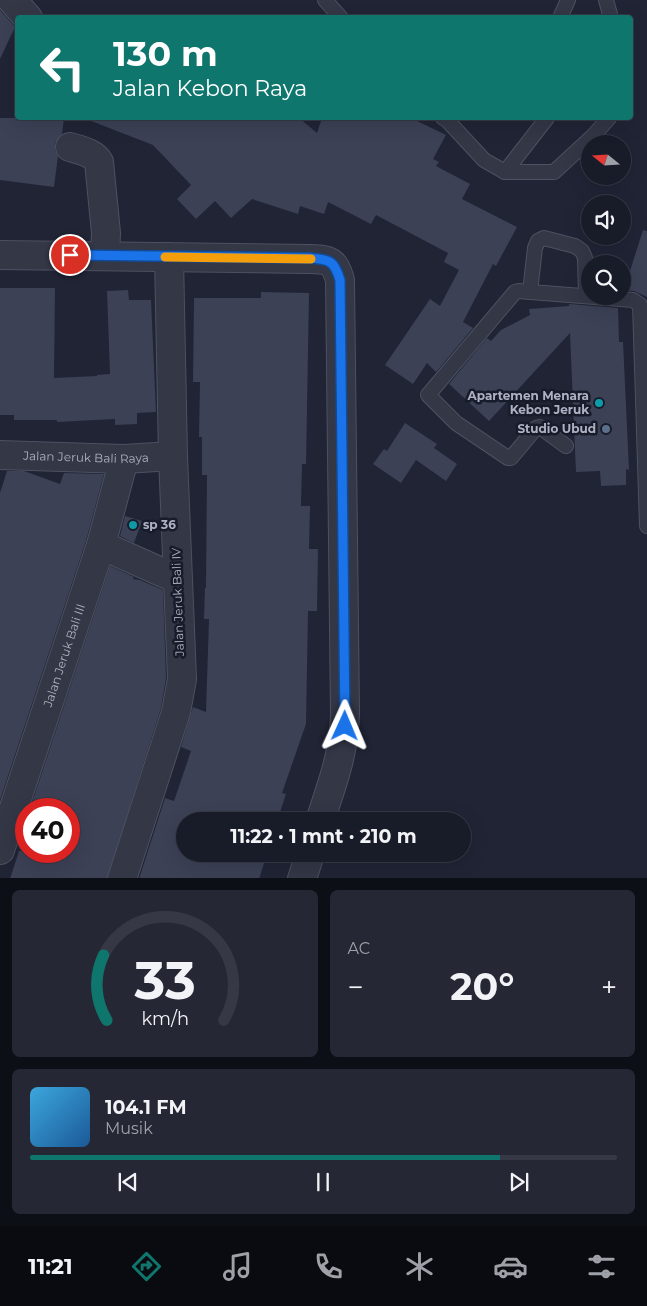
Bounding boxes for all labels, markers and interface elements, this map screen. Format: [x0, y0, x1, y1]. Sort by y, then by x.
text: 130 m [113, 32, 218, 75]
icon: left [30, 35, 95, 100]
text: Jalan Kebon Raya [113, 75, 307, 102]
north arrow [581, 135, 631, 185]
map controls [581, 135, 631, 305]
button: sound [581, 195, 631, 245]
pin [49, 234, 91, 276]
icon: arrive [56, 241, 84, 269]
button: search [581, 255, 631, 305]
place label: Apartemen Menara Kebon Jeruk [467, 388, 589, 417]
marker: Apartemen Menara Kebon Jeruk [593, 397, 605, 409]
place label: Studio Ubud [517, 421, 596, 436]
marker: Studio Ubud [600, 423, 612, 435]
street label: Jalan Jeruk Bali Raya [22, 448, 149, 466]
place label: sp 36 [143, 517, 176, 532]
marker: sp 36 [127, 519, 139, 531]
street label: Jalan Jeruk Bali IV [168, 547, 187, 658]
street label: Jalan Jeruk Bali III [40, 602, 88, 710]
position arrow [318, 699, 370, 751]
speed limit sign: 40 [15, 798, 80, 863]
text: 11:22 · 1 mnt · 210 m [230, 825, 417, 848]
text: AC [348, 939, 370, 958]
text: 33 [133, 949, 195, 1012]
text: 20° [450, 963, 514, 1010]
text: − [348, 970, 364, 1004]
text: + [601, 970, 617, 1004]
text: km/h [141, 1008, 189, 1029]
text: 104.1 FM [105, 1096, 187, 1119]
text: Musik [105, 1119, 153, 1138]
icon: previous [114, 1168, 142, 1196]
icon: pause [309, 1168, 337, 1196]
icon: next [505, 1168, 533, 1196]
icon: directions [129, 1249, 164, 1284]
icon: music [220, 1249, 255, 1284]
icon: phone [311, 1249, 346, 1284]
icon: climate [402, 1249, 437, 1284]
icon: car [493, 1249, 528, 1284]
icon: filters [584, 1249, 619, 1284]
text: 11:21 [28, 1253, 73, 1280]

